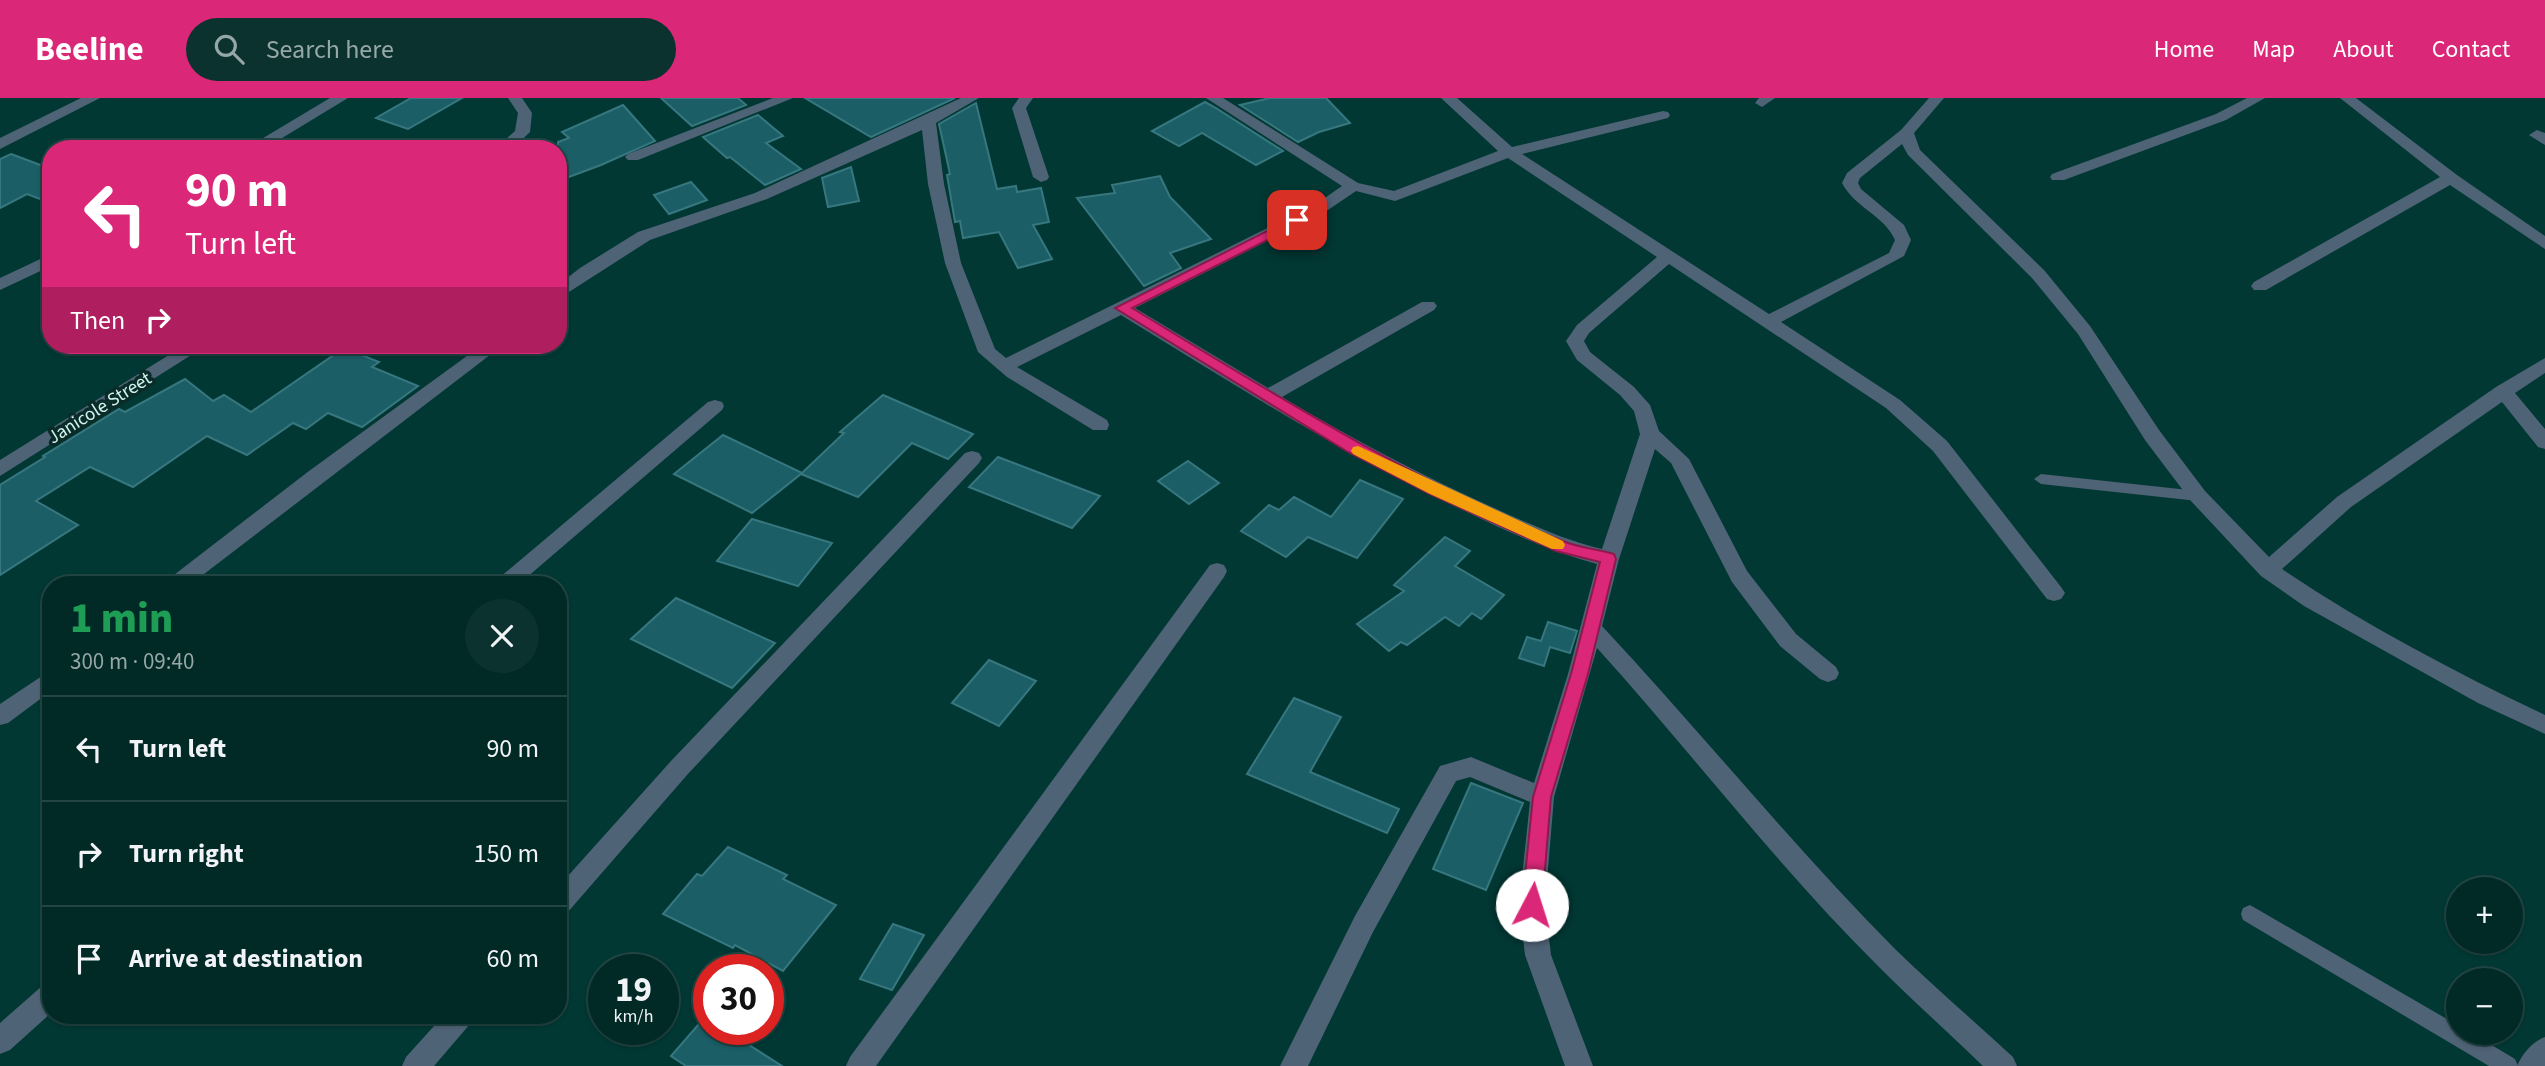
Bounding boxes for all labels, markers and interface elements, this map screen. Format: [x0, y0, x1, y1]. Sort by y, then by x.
search box [186, 18, 676, 81]
text: Beeline [35, 26, 144, 73]
icon: search [210, 30, 248, 68]
text: Search here [266, 31, 394, 68]
text: Home [2154, 32, 2214, 67]
text: Map [2252, 32, 2295, 67]
text: About [2333, 32, 2394, 67]
text: Contact [2432, 32, 2510, 67]
text: 90 m [185, 156, 289, 226]
icon: left [70, 168, 161, 259]
pin [1267, 190, 1327, 250]
icon: arrive [1278, 201, 1316, 239]
text: Turn left [185, 221, 296, 267]
icon: right [139, 301, 177, 339]
text: Then [70, 302, 125, 339]
street label: Janicole Street [43, 365, 157, 451]
text: 1 min [70, 589, 173, 649]
button: close [465, 599, 539, 673]
text: 300 m · 09:40 [70, 645, 194, 678]
icon: left [70, 730, 108, 768]
text: Turn left [129, 730, 226, 767]
text: 90 m [486, 730, 539, 767]
icon: right [70, 835, 108, 873]
text: Turn right [129, 835, 244, 872]
text: 150 m [473, 835, 539, 872]
position arrow [1495, 868, 1569, 942]
map controls [2446, 877, 2523, 1045]
button: + [2446, 877, 2523, 954]
icon: arrive [70, 940, 108, 978]
text: Arrive at destination [129, 940, 363, 977]
text: 60 m [486, 940, 539, 977]
speed limit sign: 30 [693, 954, 784, 1045]
text: 19 [615, 965, 652, 1015]
button: − [2446, 968, 2523, 1045]
text: km/h [614, 1004, 653, 1029]

